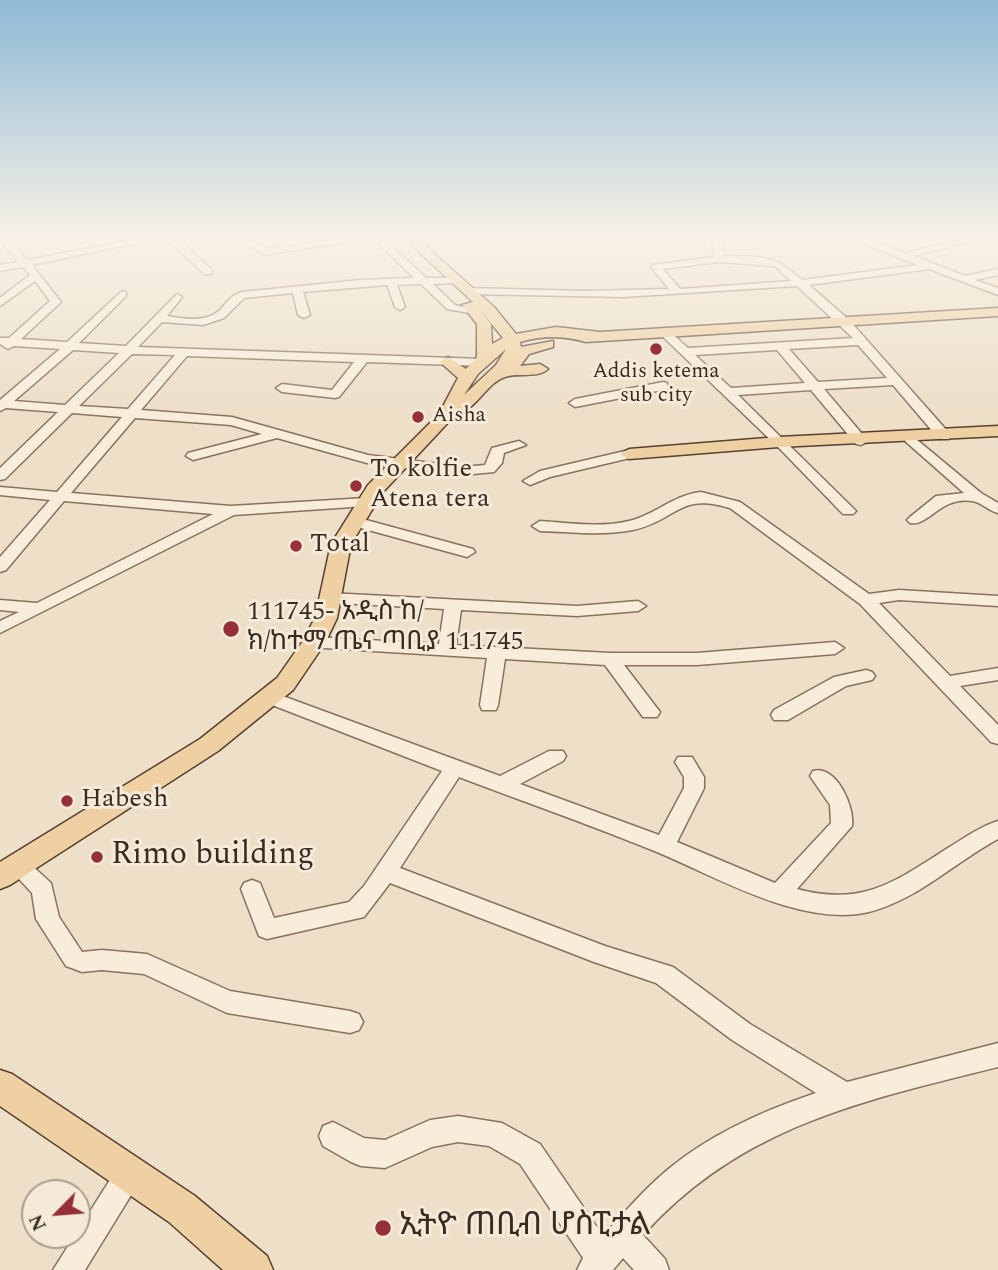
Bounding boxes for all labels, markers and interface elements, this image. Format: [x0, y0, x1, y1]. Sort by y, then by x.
marker: Addis ketema sub city [648, 341, 664, 357]
place label: Addis ketema sub city [593, 360, 719, 410]
place label: Aisha [432, 404, 486, 430]
marker: Aisha [410, 409, 426, 425]
place label: To kolfie Atena tera [370, 455, 490, 516]
marker: To kolfie Atena tera [348, 478, 364, 494]
place label: Total [310, 530, 370, 562]
marker: Total [288, 538, 304, 554]
place label: 111745- አዲስ ከ/ ክ/ከተማ ጤና ጣቢያ 111745 [247, 598, 524, 660]
marker: 111745- አዲስ ከ/ ክ/ከተማ ጤና ጣቢያ 111745 [221, 619, 241, 639]
place label: Habesh [81, 785, 168, 817]
marker: Habesh [59, 793, 75, 809]
place label: Rimo building [111, 838, 314, 876]
marker: Rimo building [89, 849, 105, 865]
north arrow [21, 1179, 91, 1249]
text: N [22, 1209, 55, 1235]
place label: ኢትዮ ጠቢብ ሆስፒታል [399, 1209, 651, 1247]
marker: ኢትዮ ጠቢብ ሆስፒታል [373, 1218, 393, 1238]

